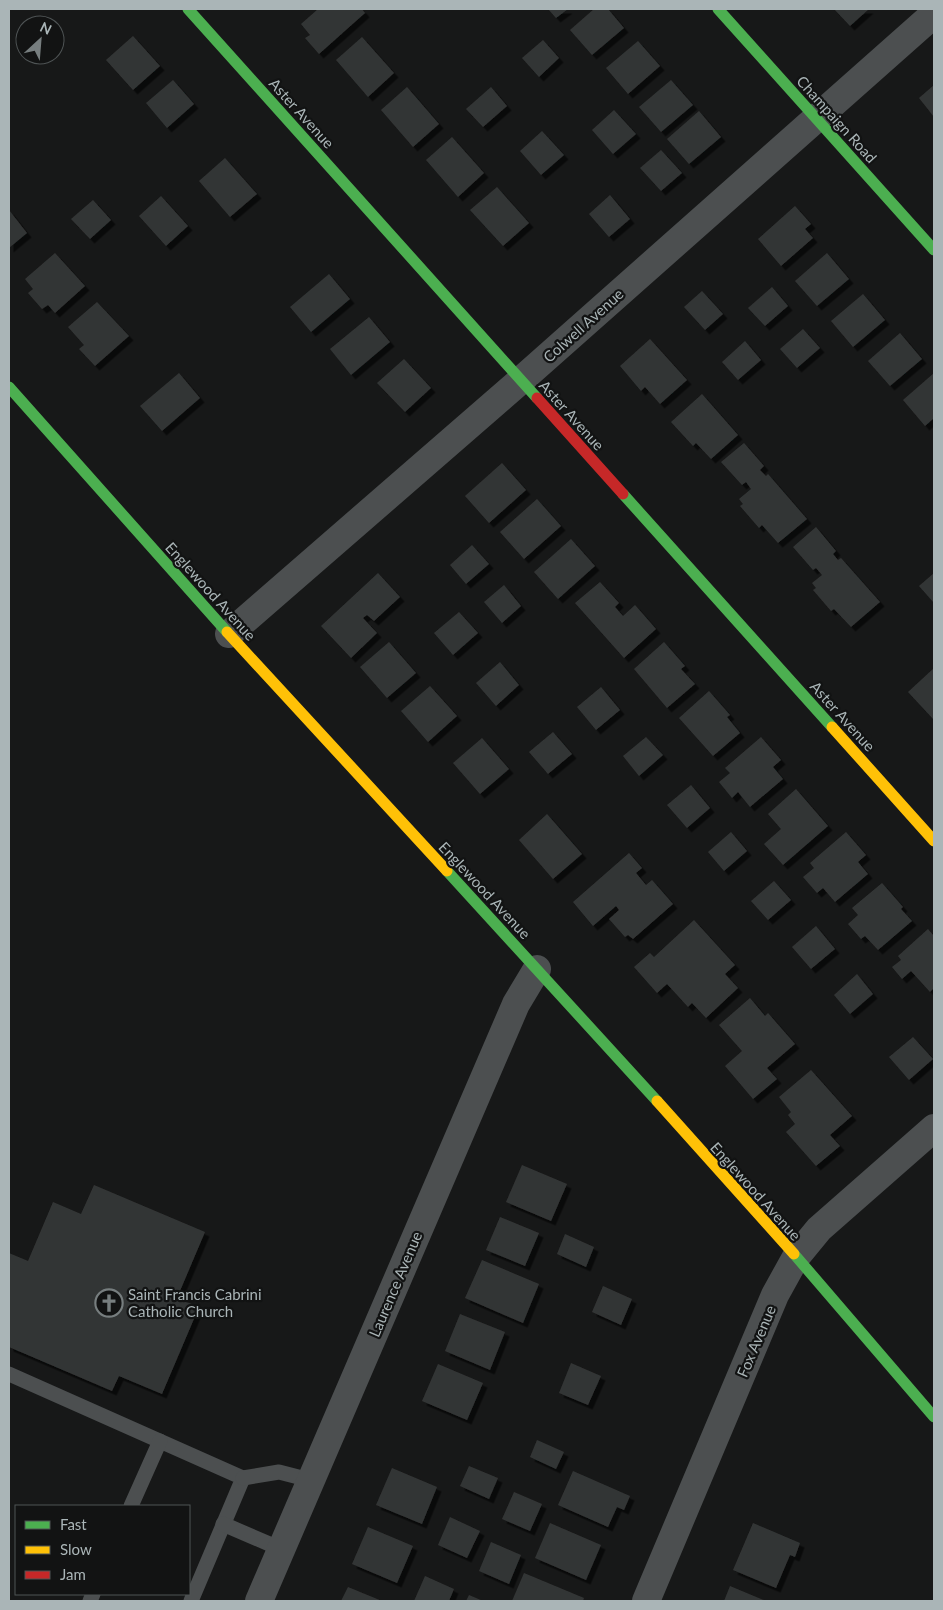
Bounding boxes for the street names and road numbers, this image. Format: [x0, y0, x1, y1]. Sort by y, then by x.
street label: Champaign Road [793, 72, 881, 166]
street label: Aster Avenue [266, 74, 338, 152]
street label: Colwell Avenue [539, 284, 627, 366]
street label: Aster Avenue [536, 376, 608, 454]
street label: Englewood Avenue [162, 538, 260, 644]
street label: Aster Avenue [807, 677, 879, 755]
street label: Englewood Avenue [435, 838, 535, 942]
street label: Englewood Avenue [707, 1138, 805, 1244]
street label: Laurence Avenue [365, 1228, 425, 1339]
street label: Fox Avenue [733, 1302, 779, 1380]

